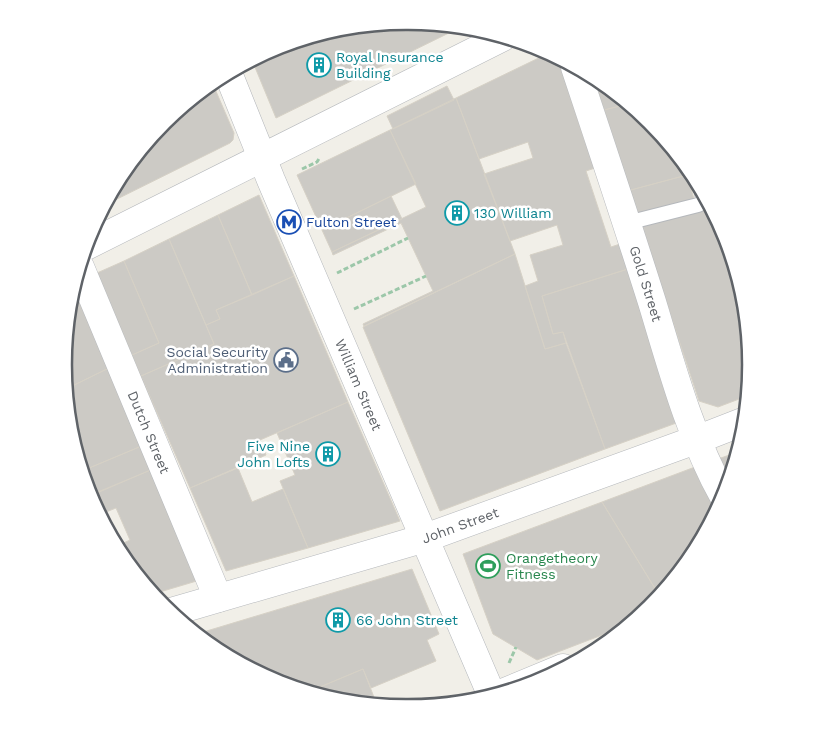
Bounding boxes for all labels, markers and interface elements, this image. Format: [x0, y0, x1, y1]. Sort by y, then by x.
place label: Royal Insurance Building [336, 49, 444, 81]
building icon: Royal Insurance Building [306, 52, 332, 78]
building icon: 130 William [444, 200, 470, 226]
place label: 130 William [474, 205, 552, 221]
metro station icon: Fulton Street [276, 209, 302, 235]
place label: Fulton Street [306, 214, 397, 230]
street label: Gold Street [626, 244, 665, 324]
street label: William Street [332, 337, 385, 433]
place label: Social Security Administration [167, 344, 269, 376]
public building icon: Social Security Administration [273, 347, 299, 373]
street label: Dutch Street [125, 388, 173, 476]
place label: Five Nine John Lofts [237, 438, 310, 470]
building icon: Five Nine John Lofts [315, 441, 341, 467]
street label: John Street [420, 504, 501, 546]
place label: Orangetheory Fitness [506, 550, 599, 582]
sports icon: Orangetheory Fitness [475, 553, 501, 579]
building icon: 66 John Street [325, 607, 351, 633]
place label: 66 John Street [356, 612, 458, 628]

